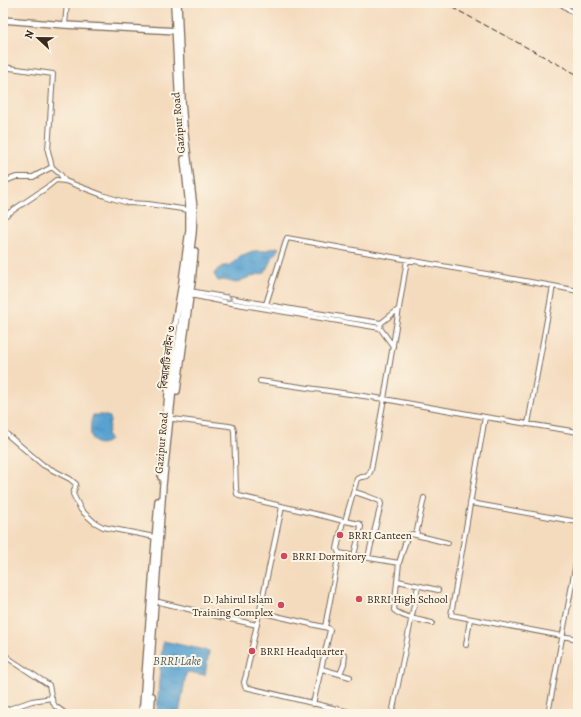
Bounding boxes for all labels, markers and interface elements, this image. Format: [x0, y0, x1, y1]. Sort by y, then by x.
north arrow [18, 18, 58, 58]
text: N [21, 28, 38, 41]
street label: Gazipur Road [168, 92, 189, 154]
one-way arrow [226, 293, 232, 301]
street label: বিআরটি লাইন ৩ [156, 325, 179, 391]
street label: Gazipur Road [151, 412, 172, 474]
place label: BRRI Canteen [348, 528, 412, 543]
marker: BRRI Canteen [335, 530, 345, 540]
place label: BRRI Dormitory [292, 549, 366, 564]
marker: BRRI Dormitory [279, 551, 289, 561]
place label: D. Jahirul Islam Training Complex [192, 592, 274, 620]
place label: BRRI High School [367, 592, 448, 607]
marker: BRRI High School [354, 594, 364, 604]
marker: D. Jahirul Islam Training Complex [276, 600, 286, 610]
place label: BRRI Headquarter [260, 644, 344, 659]
marker: BRRI Headquarter [247, 646, 257, 656]
water label: BRRI Lake [153, 653, 202, 669]

